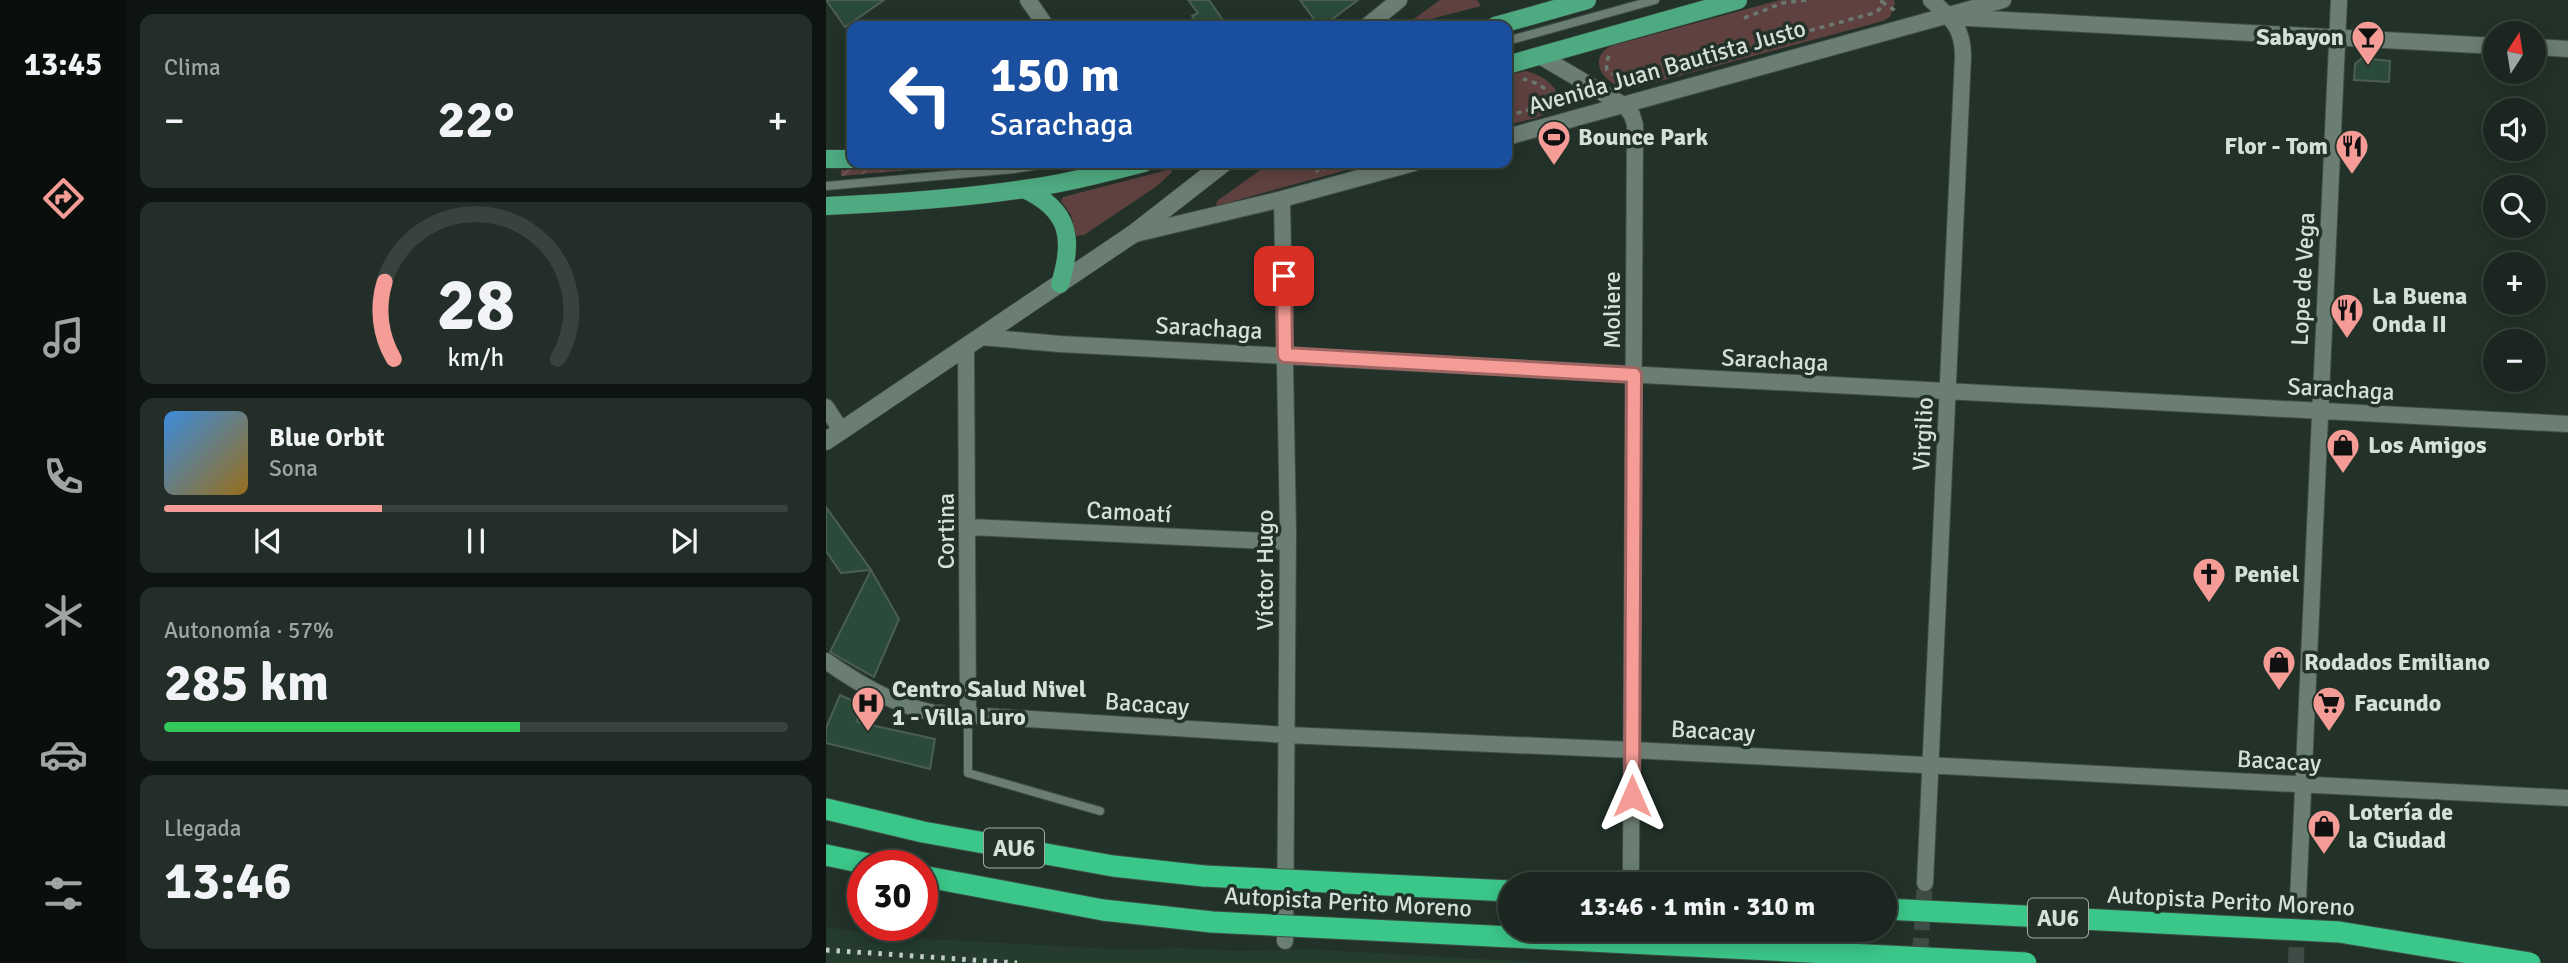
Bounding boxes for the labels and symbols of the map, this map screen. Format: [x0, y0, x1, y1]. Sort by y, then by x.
street label: Avenida Juan Bautista Justo [1525, 13, 1809, 121]
bar icon: Sabayon [2349, 18, 2387, 67]
north arrow [2483, 21, 2546, 84]
place label: Sabayon [2256, 22, 2344, 52]
sports icon: Bounce Park [1535, 118, 1573, 167]
place label: Bounce Park [1578, 122, 1708, 152]
restaurant icon: Flor - Tom [2333, 127, 2371, 176]
place label: Flor - Tom [2224, 131, 2328, 161]
street label: Lope de Vega [2285, 211, 2321, 347]
pin [1254, 246, 1314, 306]
street label: Moliere [1597, 271, 1627, 349]
place label: La Buena Onda II [2372, 281, 2467, 339]
restaurant icon: La Buena Onda II [2328, 291, 2366, 340]
street label: Sarachaga [1155, 310, 1263, 346]
street label: Sarachaga [1721, 342, 1829, 378]
street label: Sarachaga [2287, 371, 2395, 407]
street label: Virgilio [1906, 396, 1940, 472]
shop icon: Los Amigos [2324, 426, 2362, 475]
place label: Los Amigos [2368, 430, 2487, 460]
street label: Cortina [931, 493, 961, 569]
street label: Camoatí [1086, 495, 1173, 529]
street label: Víctor Hugo [1250, 510, 1280, 630]
church icon: Peniel [2190, 555, 2228, 604]
place label: Peniel [2234, 559, 2300, 589]
shop icon: Rodados Emiliano [2260, 643, 2298, 692]
place label: Rodados Emiliano [2304, 647, 2490, 677]
place label: Centro Salud Nivel 1 - Villa Luro [892, 674, 1087, 732]
hospital icon: Centro Salud Nivel 1 - Villa Luro [849, 684, 887, 733]
supermarket icon: Facundo [2310, 684, 2348, 733]
street label: Bacacay [1104, 686, 1190, 722]
place label: Facundo [2354, 688, 2441, 718]
street label: Bacacay [1670, 714, 1756, 748]
street label: Bacacay [2236, 744, 2322, 778]
position arrow [1595, 759, 1669, 833]
place label: Lotería de la Ciudad [2348, 797, 2453, 855]
shop icon: Lotería de la Ciudad [2305, 807, 2343, 856]
road number: AU6 [984, 828, 1044, 868]
speed limit sign: 30 [847, 850, 938, 941]
street label: Autopista Perito Moreno [2106, 880, 2356, 922]
street label: Autopista Perito Moreno [1223, 881, 1473, 923]
road number: AU6 [2028, 898, 2088, 937]

